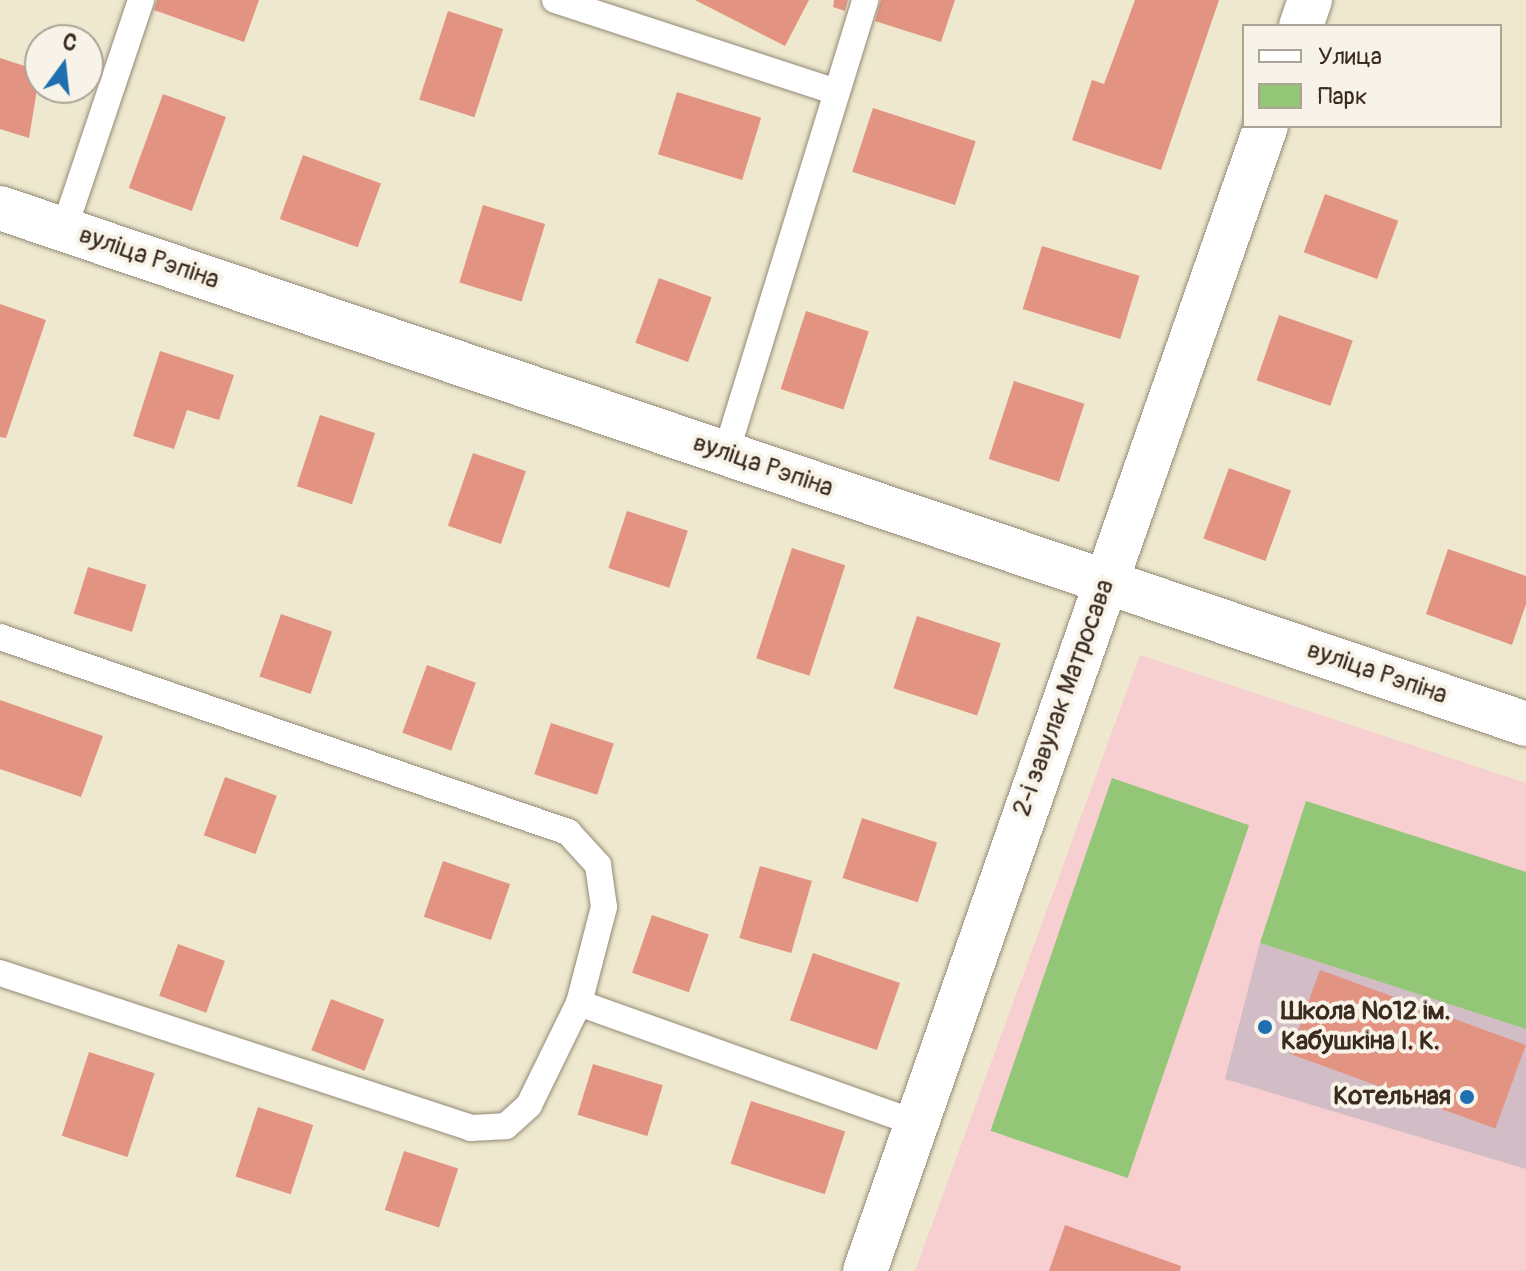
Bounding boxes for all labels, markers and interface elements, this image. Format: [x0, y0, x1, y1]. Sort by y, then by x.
north arrow [24, 24, 104, 104]
legend [1242, 24, 1502, 128]
text: С [60, 27, 80, 58]
text: Улица [1318, 42, 1382, 71]
text: Парк [1318, 82, 1367, 111]
street label: вуліца Рэпіна [75, 219, 223, 297]
street label: вуліца Рэпіна [689, 427, 837, 505]
street label: 2-і завулак Матросава [1007, 575, 1121, 821]
street label: вуліца Рэпіна [1303, 634, 1451, 712]
place label: Школа №12 ім. Кабушкіна І. К. [1281, 996, 1450, 1058]
marker: Школа №12 ім. Кабушкіна І. К. [1256, 1018, 1274, 1036]
place label: Котельная [1333, 1081, 1451, 1113]
marker: Котельная [1458, 1088, 1476, 1106]

